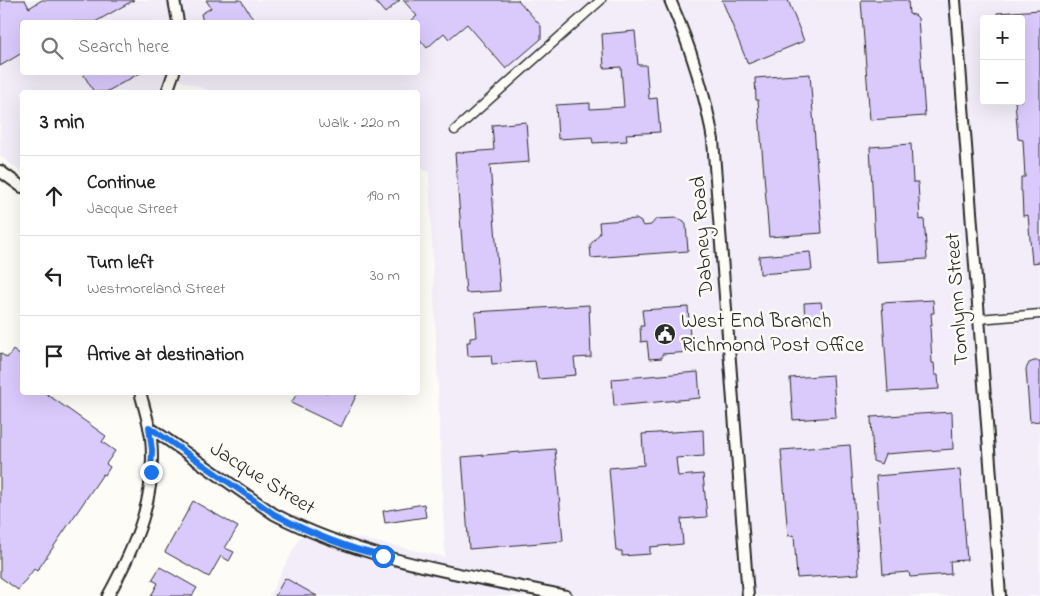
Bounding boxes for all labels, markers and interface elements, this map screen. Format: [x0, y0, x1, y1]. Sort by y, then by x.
map controls [980, 15, 1025, 105]
button: + [980, 15, 1025, 60]
search box [20, 20, 420, 75]
icon: search [38, 34, 66, 62]
text: Search here [78, 34, 169, 61]
button: − [980, 60, 1025, 105]
text: 3 min [40, 108, 84, 138]
text: Walk · 220 m [319, 111, 400, 135]
text: Continue [87, 170, 155, 197]
street label: Dabney Road [684, 175, 724, 298]
icon: ahead [40, 182, 68, 210]
text: 190 m [367, 184, 400, 208]
text: Jacque Street [87, 197, 178, 221]
street label: Tomlynn Street [938, 232, 980, 366]
text: Turn left [87, 250, 154, 277]
icon: left [40, 262, 68, 290]
text: 30 m [370, 264, 400, 288]
text: Westmoreland Street [87, 277, 225, 301]
place label: West End Branch Richmond Post Office [681, 307, 864, 361]
public building icon: West End Branch Richmond Post Office [653, 322, 677, 346]
icon: arrive [40, 342, 68, 370]
text: Arrive at destination [87, 342, 244, 369]
street label: Jacque Street [204, 435, 320, 523]
route end [140, 461, 163, 484]
route start [372, 545, 395, 568]

